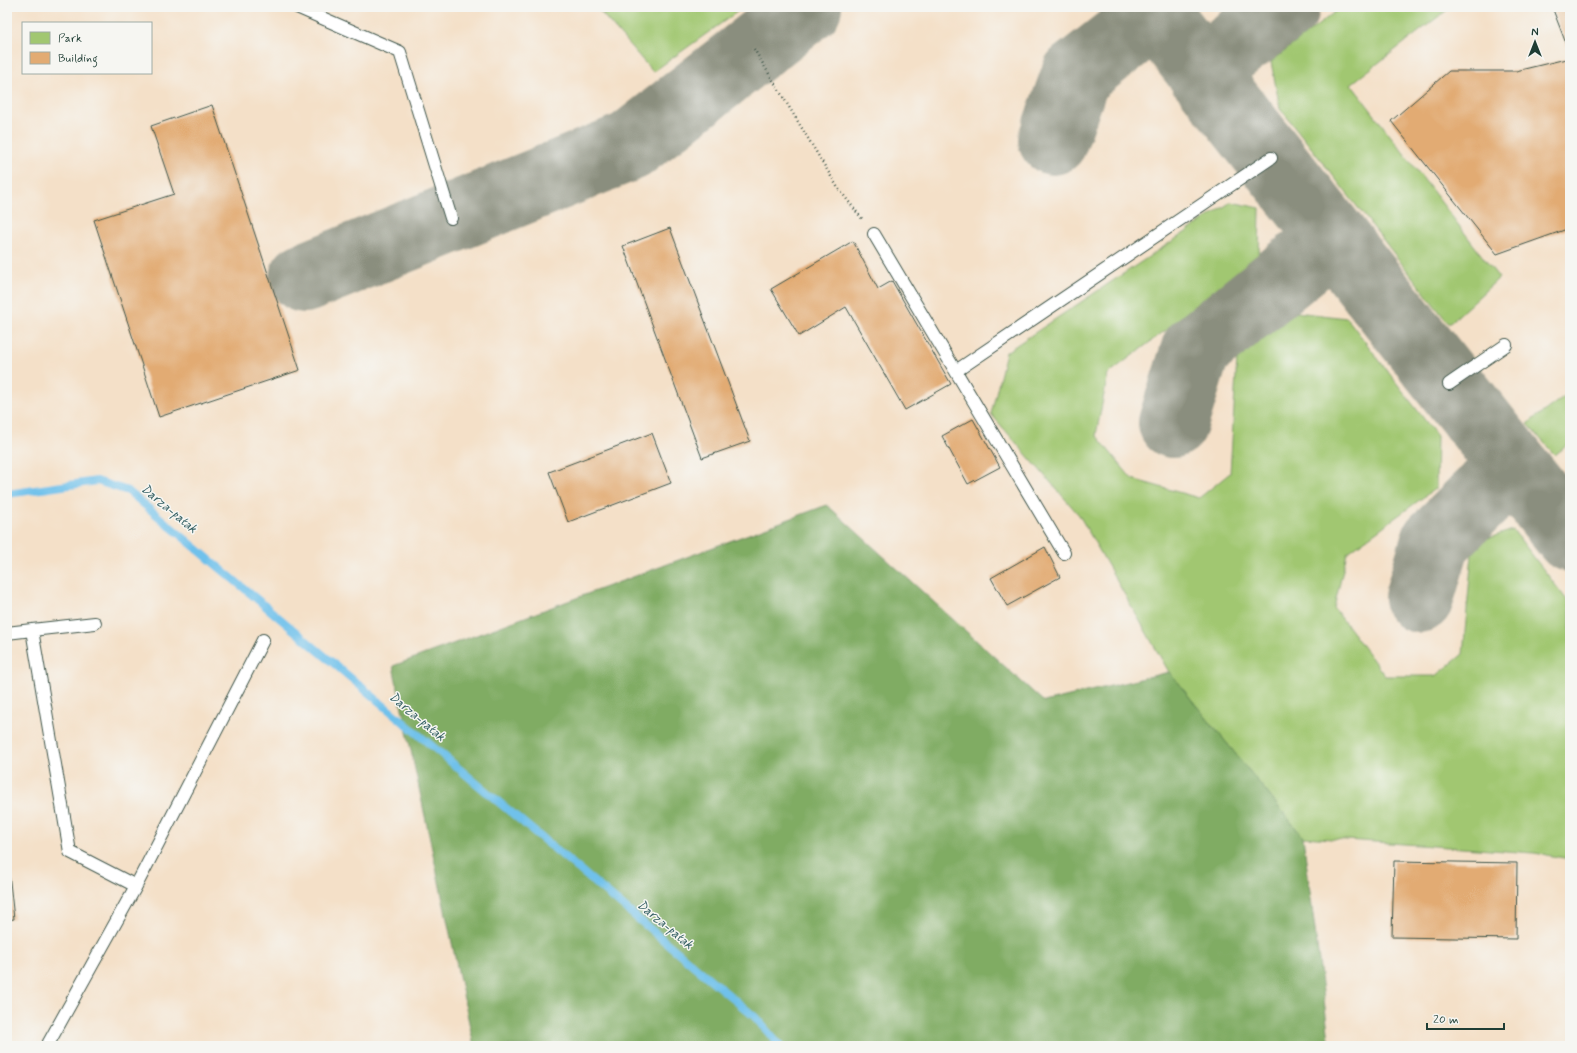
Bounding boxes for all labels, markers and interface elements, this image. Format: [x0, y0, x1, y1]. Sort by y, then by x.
legend [22, 22, 152, 74]
north arrow [1515, 22, 1555, 62]
text: N [1531, 26, 1539, 40]
text: Park [58, 31, 82, 47]
text: Building [58, 51, 98, 68]
water label: Darza-patak [137, 480, 201, 538]
water label: Darza-patak [385, 688, 449, 746]
water label: Darza-patak [633, 896, 697, 954]
scale bar [1427, 1005, 1504, 1031]
text: 20 m [1433, 1012, 1459, 1028]

